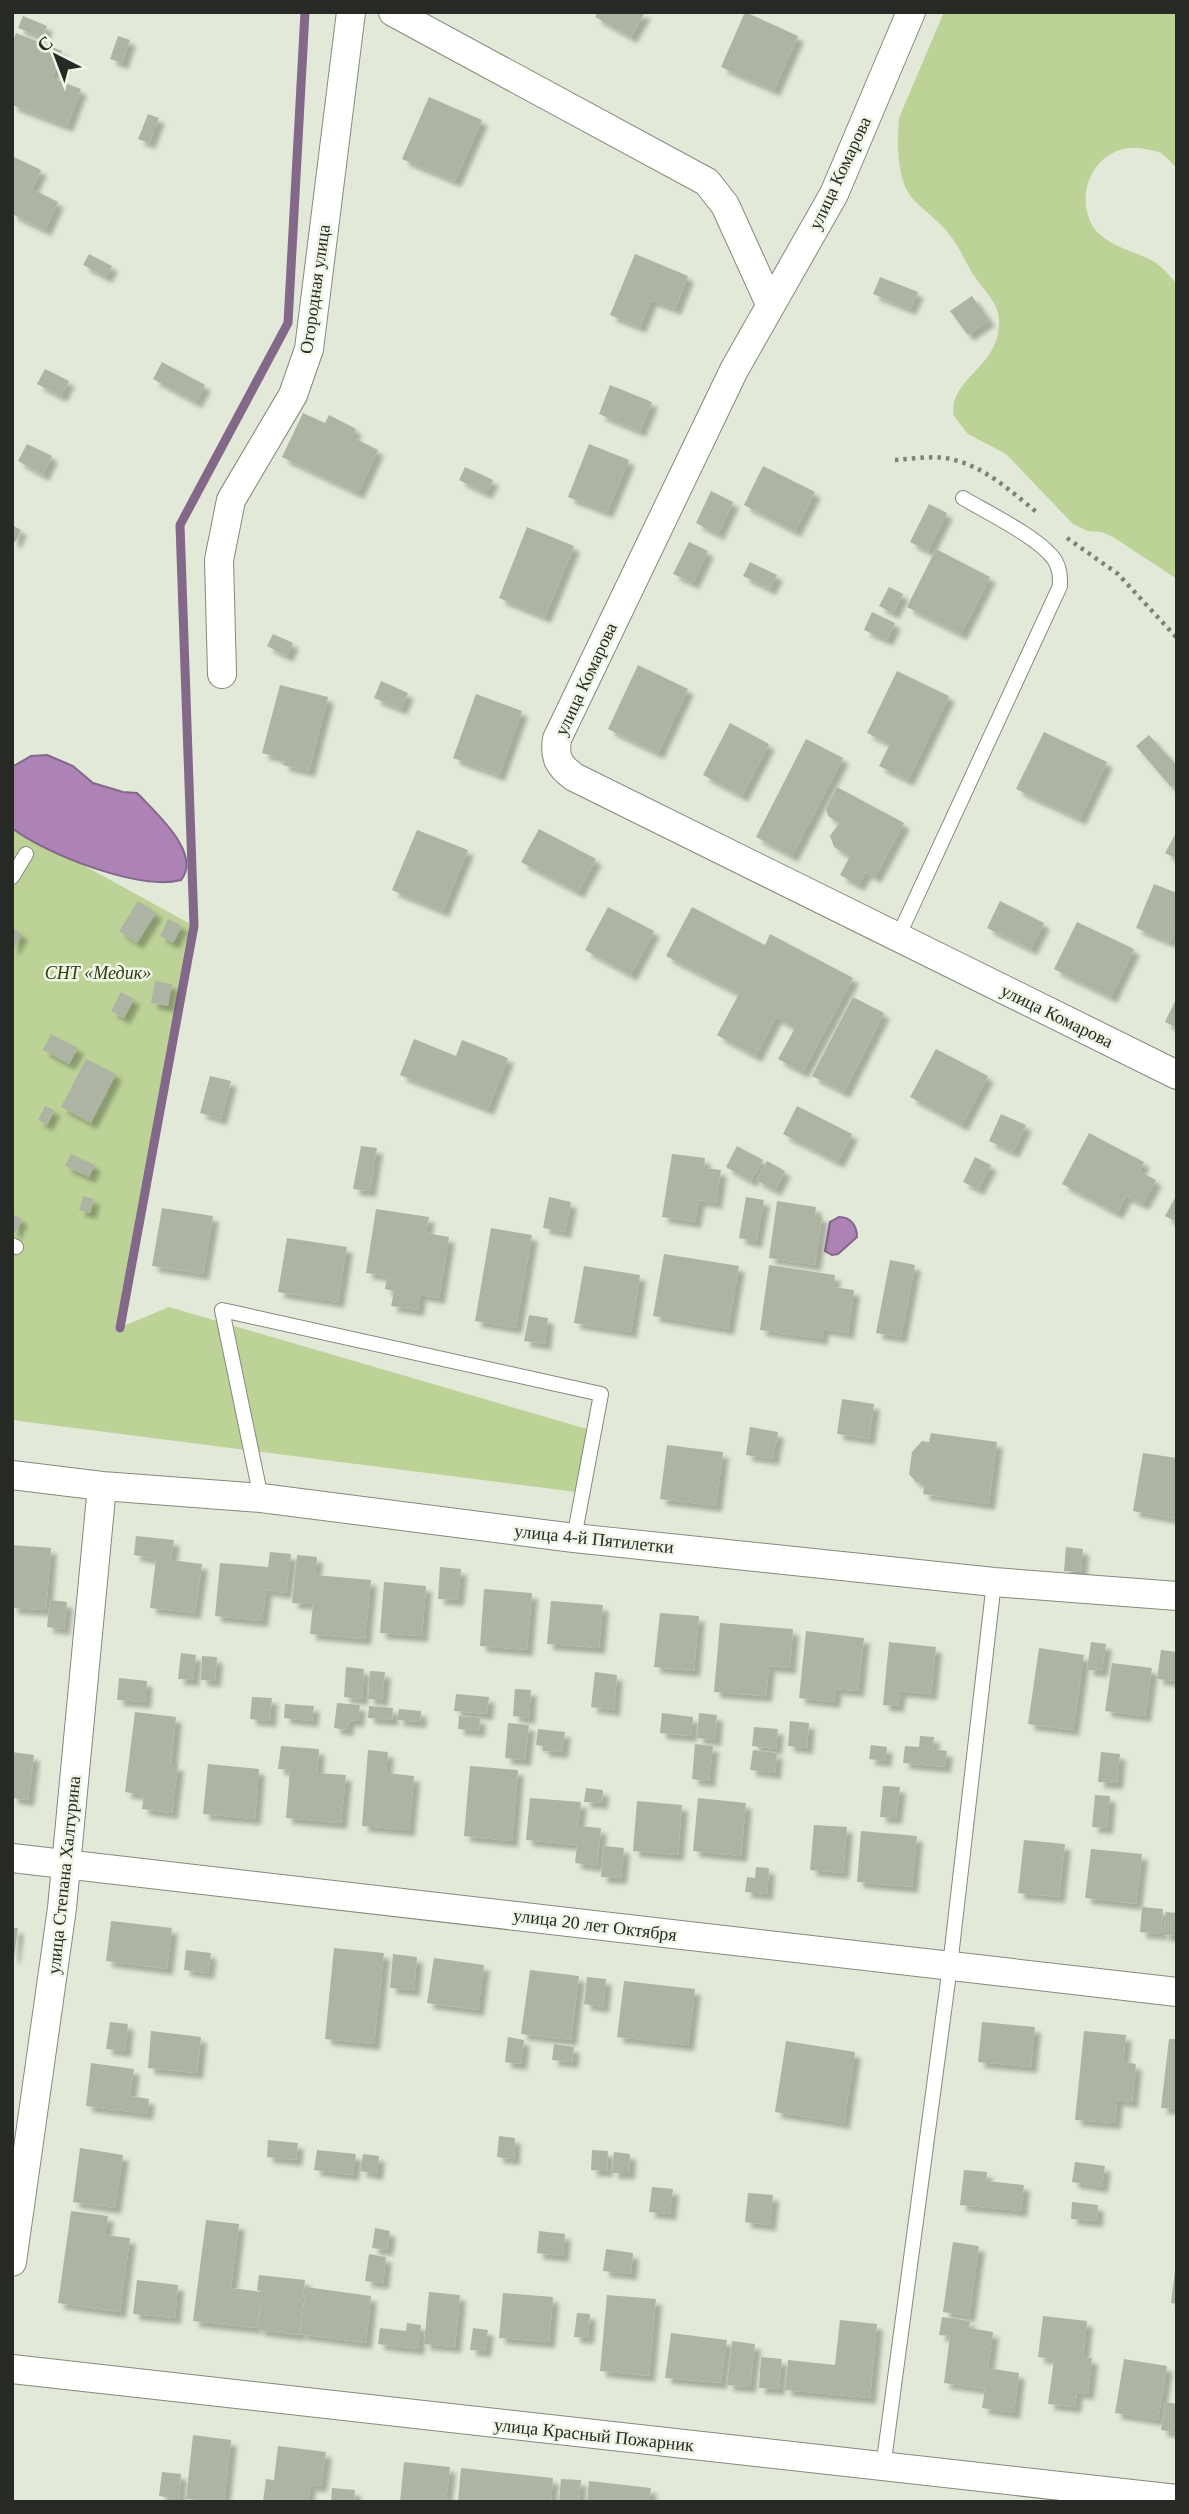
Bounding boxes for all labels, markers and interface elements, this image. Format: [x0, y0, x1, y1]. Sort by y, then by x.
north arrow [21, 21, 91, 91]
text: С [33, 31, 57, 56]
street label: улица Комарова [805, 113, 875, 233]
street label: Огородная улица [296, 223, 334, 355]
street label: улица Комарова [551, 619, 621, 739]
park label: СНТ «Медик» [45, 963, 151, 983]
street label: улица Комарова [998, 980, 1116, 1052]
street label: улица 4-й Пятилетки [513, 1521, 675, 1557]
street label: улица Степана Халтурина [44, 1775, 84, 1975]
street label: улица 20 лет Октября [512, 1905, 678, 1945]
street label: улица Красный Пожарник [493, 2415, 695, 2455]

